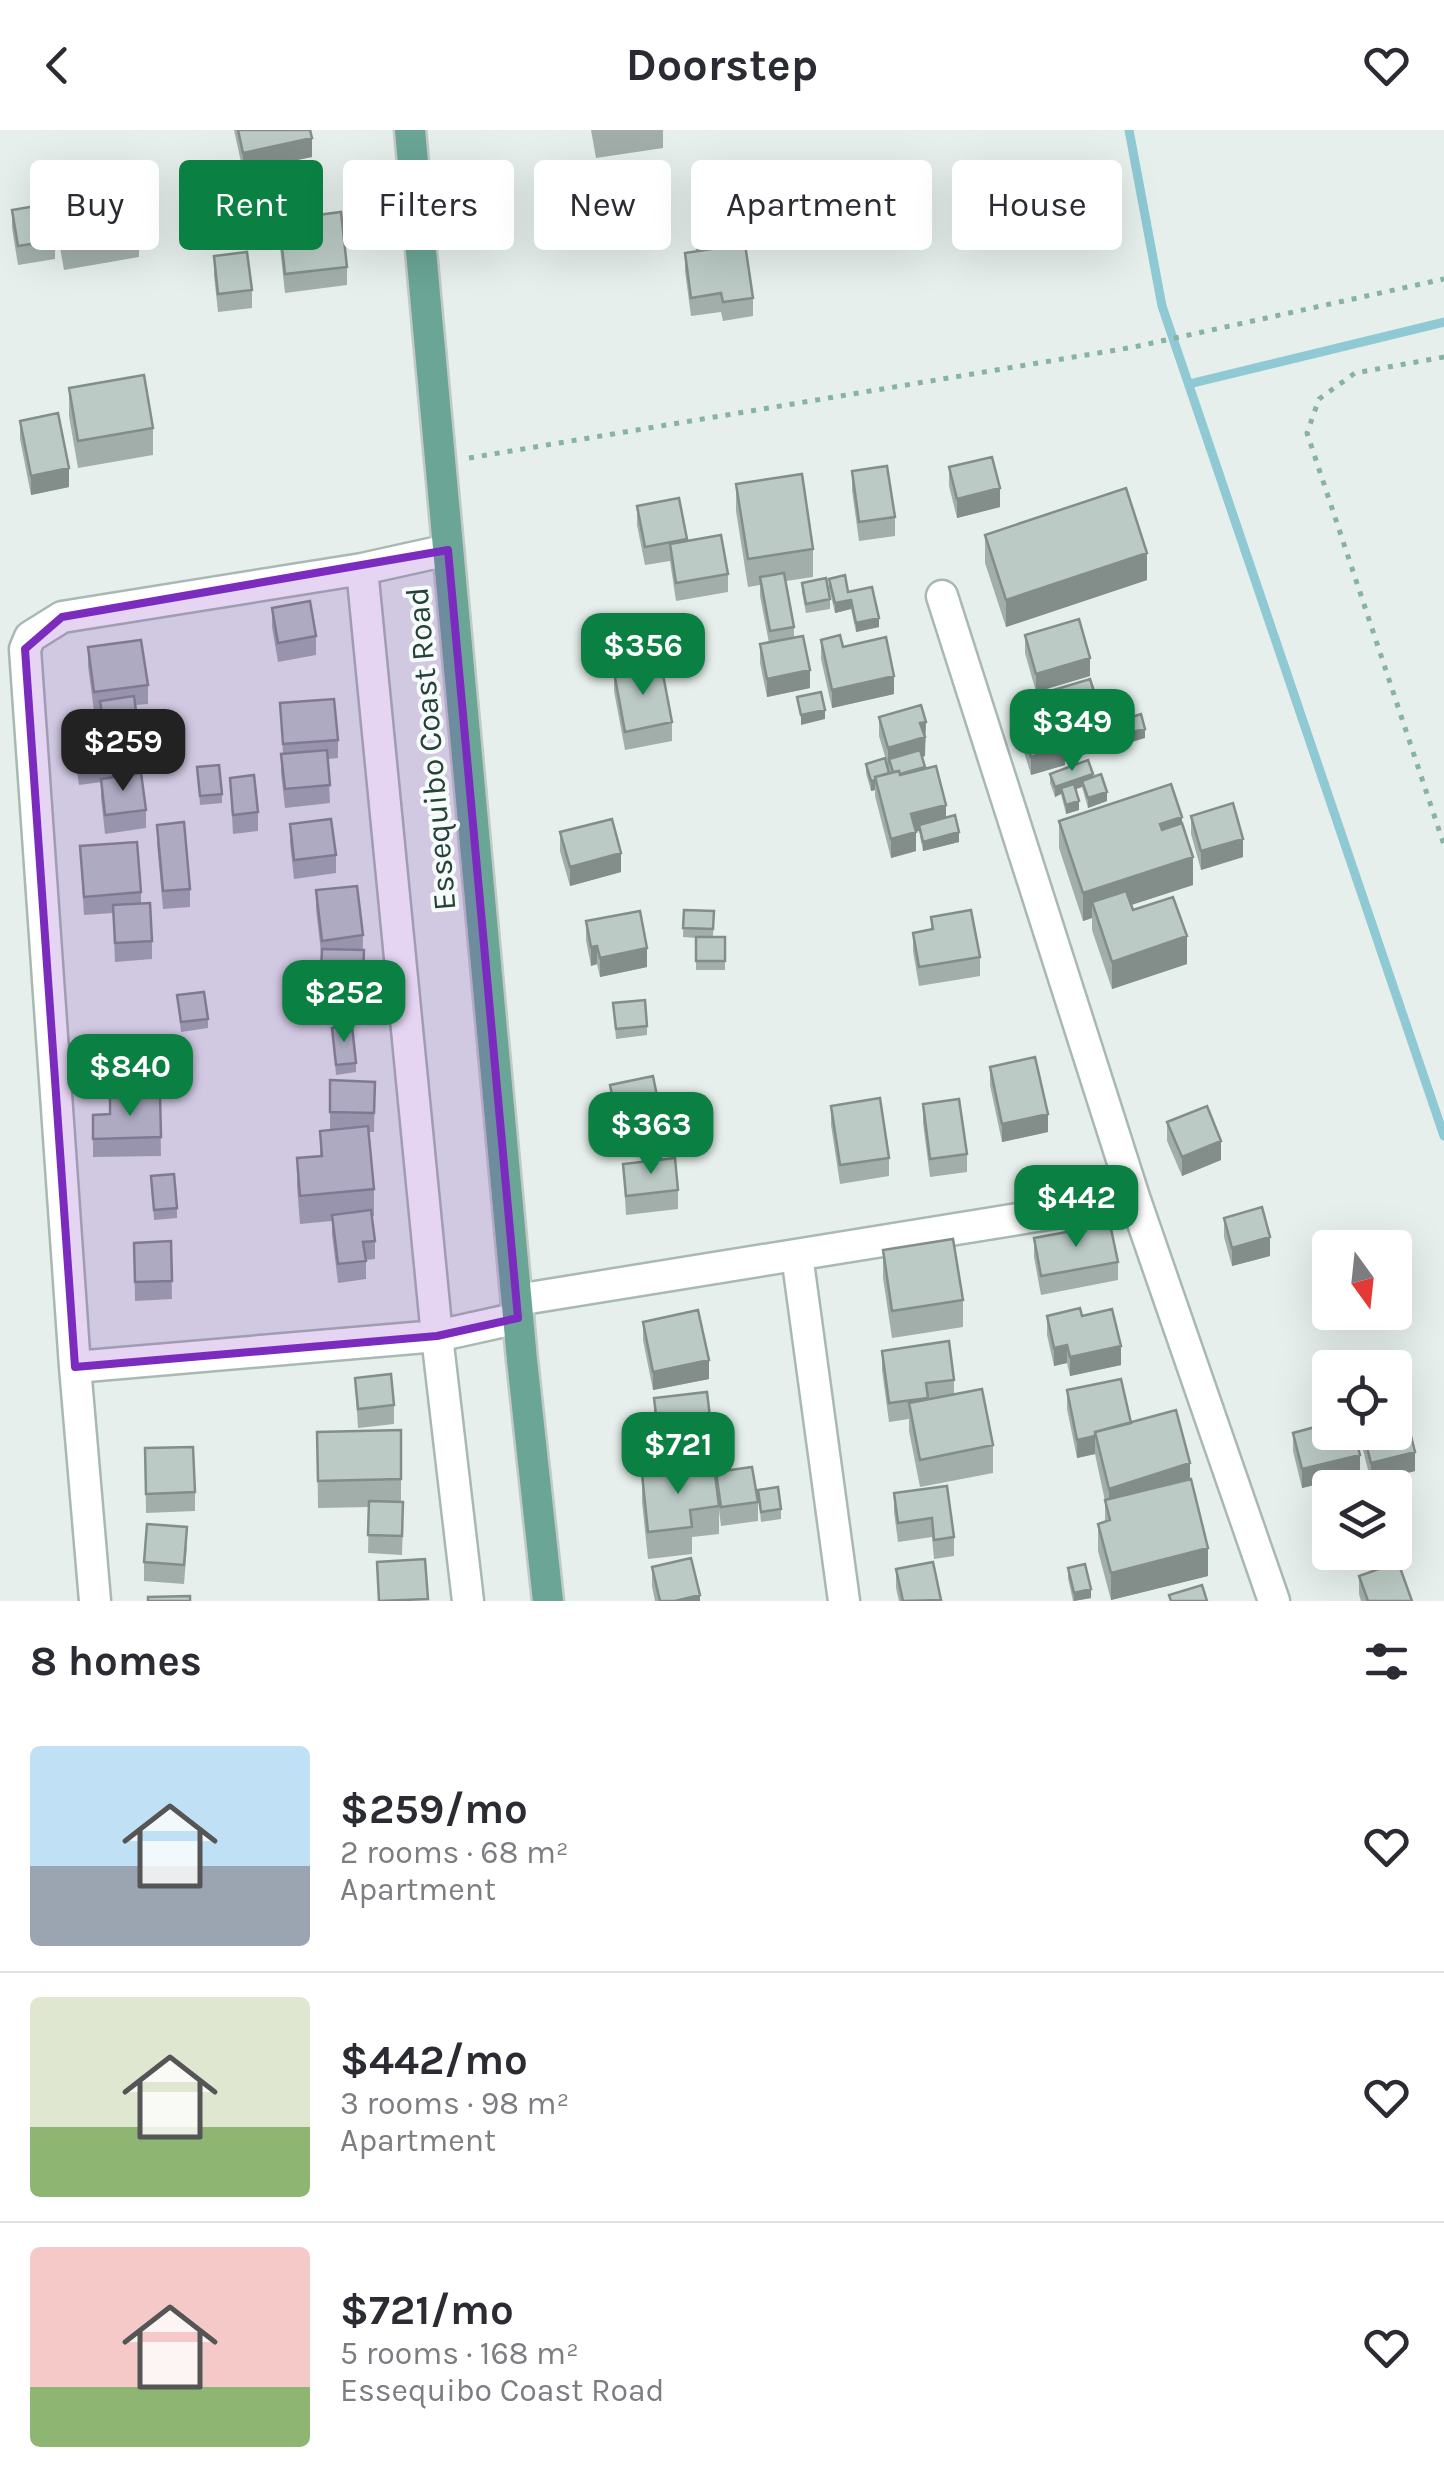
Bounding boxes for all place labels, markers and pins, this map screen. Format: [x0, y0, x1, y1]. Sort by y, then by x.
pin: $356 [584, 613, 702, 698]
pin: $349 [1013, 689, 1131, 774]
pin: $259 [64, 709, 182, 794]
pin: $252 [285, 960, 403, 1045]
pin: $840 [71, 1034, 189, 1119]
pin: $363 [592, 1092, 710, 1177]
pin: $442 [1017, 1165, 1135, 1250]
pin: $721 [619, 1412, 737, 1497]

